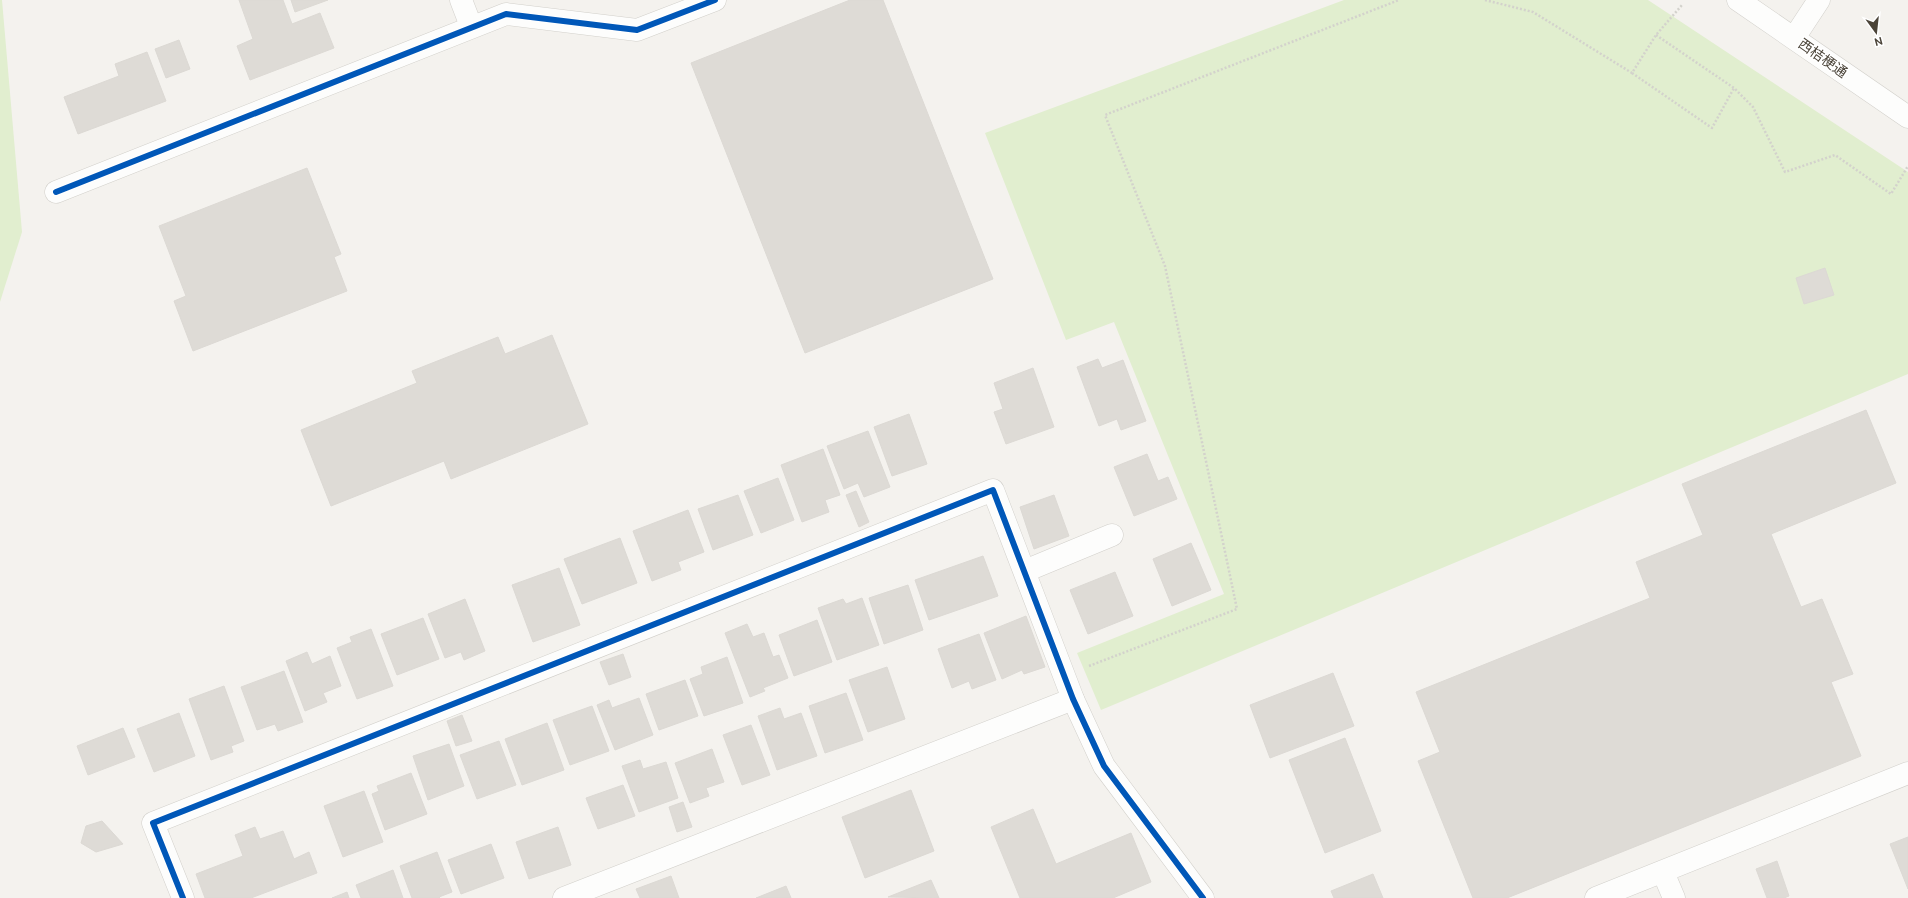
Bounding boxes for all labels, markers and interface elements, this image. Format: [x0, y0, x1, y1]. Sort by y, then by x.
north arrow [1856, 12, 1896, 52]
street label: 西桔梗通 [1795, 35, 1851, 81]
text: N [1873, 35, 1884, 49]

